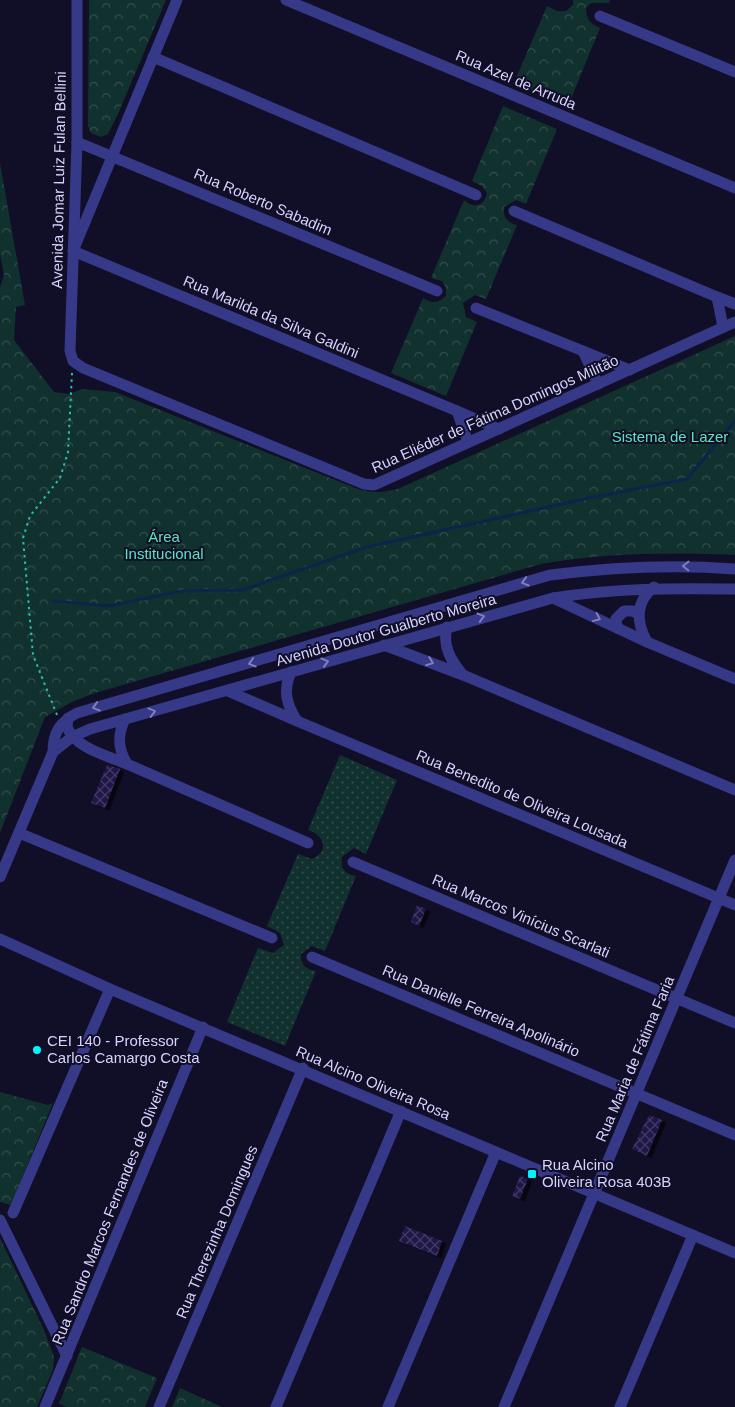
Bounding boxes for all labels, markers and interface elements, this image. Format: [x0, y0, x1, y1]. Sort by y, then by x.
street label: Rua Azel de Arruda [453, 46, 580, 113]
street label: Avenida Jomar Luiz Fulan Bellini [48, 71, 69, 289]
street label: Rua Roberto Sabadim [192, 165, 335, 238]
street label: Rua Marilda da Silva Galdini [181, 272, 362, 361]
street label: Rua Eliéder de Fátima Domingos Militão [369, 351, 621, 476]
park label: Sistema de Lazer [612, 428, 728, 445]
park label: Área Institucional [124, 528, 204, 562]
one-way arrow [682, 561, 690, 571]
one-way arrow [522, 577, 530, 587]
street label: Avenida Doutor Gualberto Moreira [274, 590, 499, 669]
one-way arrow [592, 612, 601, 623]
one-way arrow [477, 613, 485, 623]
one-way arrow [425, 656, 433, 666]
one-way arrow [248, 657, 257, 667]
one-way arrow [320, 658, 329, 668]
one-way arrow [92, 702, 100, 712]
one-way arrow [148, 707, 156, 718]
street label: Rua Benedito de Oliveira Lousada [414, 746, 631, 851]
street label: Rua Marcos Vinícius Scarlati [430, 870, 613, 961]
street label: Rua Danielle Ferreira Apolinário [380, 961, 582, 1060]
street label: Rua Maria de Fátima Faria [592, 973, 677, 1144]
place label: CEI 140 - Professor Carlos Camargo Costa [47, 1032, 200, 1066]
street label: Rua Alcino Oliveira Rosa [294, 1042, 453, 1123]
marker: CEI 140 - Professor Carlos Camargo Costa [31, 1044, 43, 1056]
street label: Rua Sandro Marcos Fernandes de Oliveira [48, 1076, 171, 1347]
street label: Rua Therezinha Domingues [172, 1143, 261, 1321]
place label: Rua Alcino Oliveira Rosa 403B [542, 1156, 671, 1190]
marker: Rua Alcino Oliveira Rosa 403B [526, 1168, 538, 1180]

